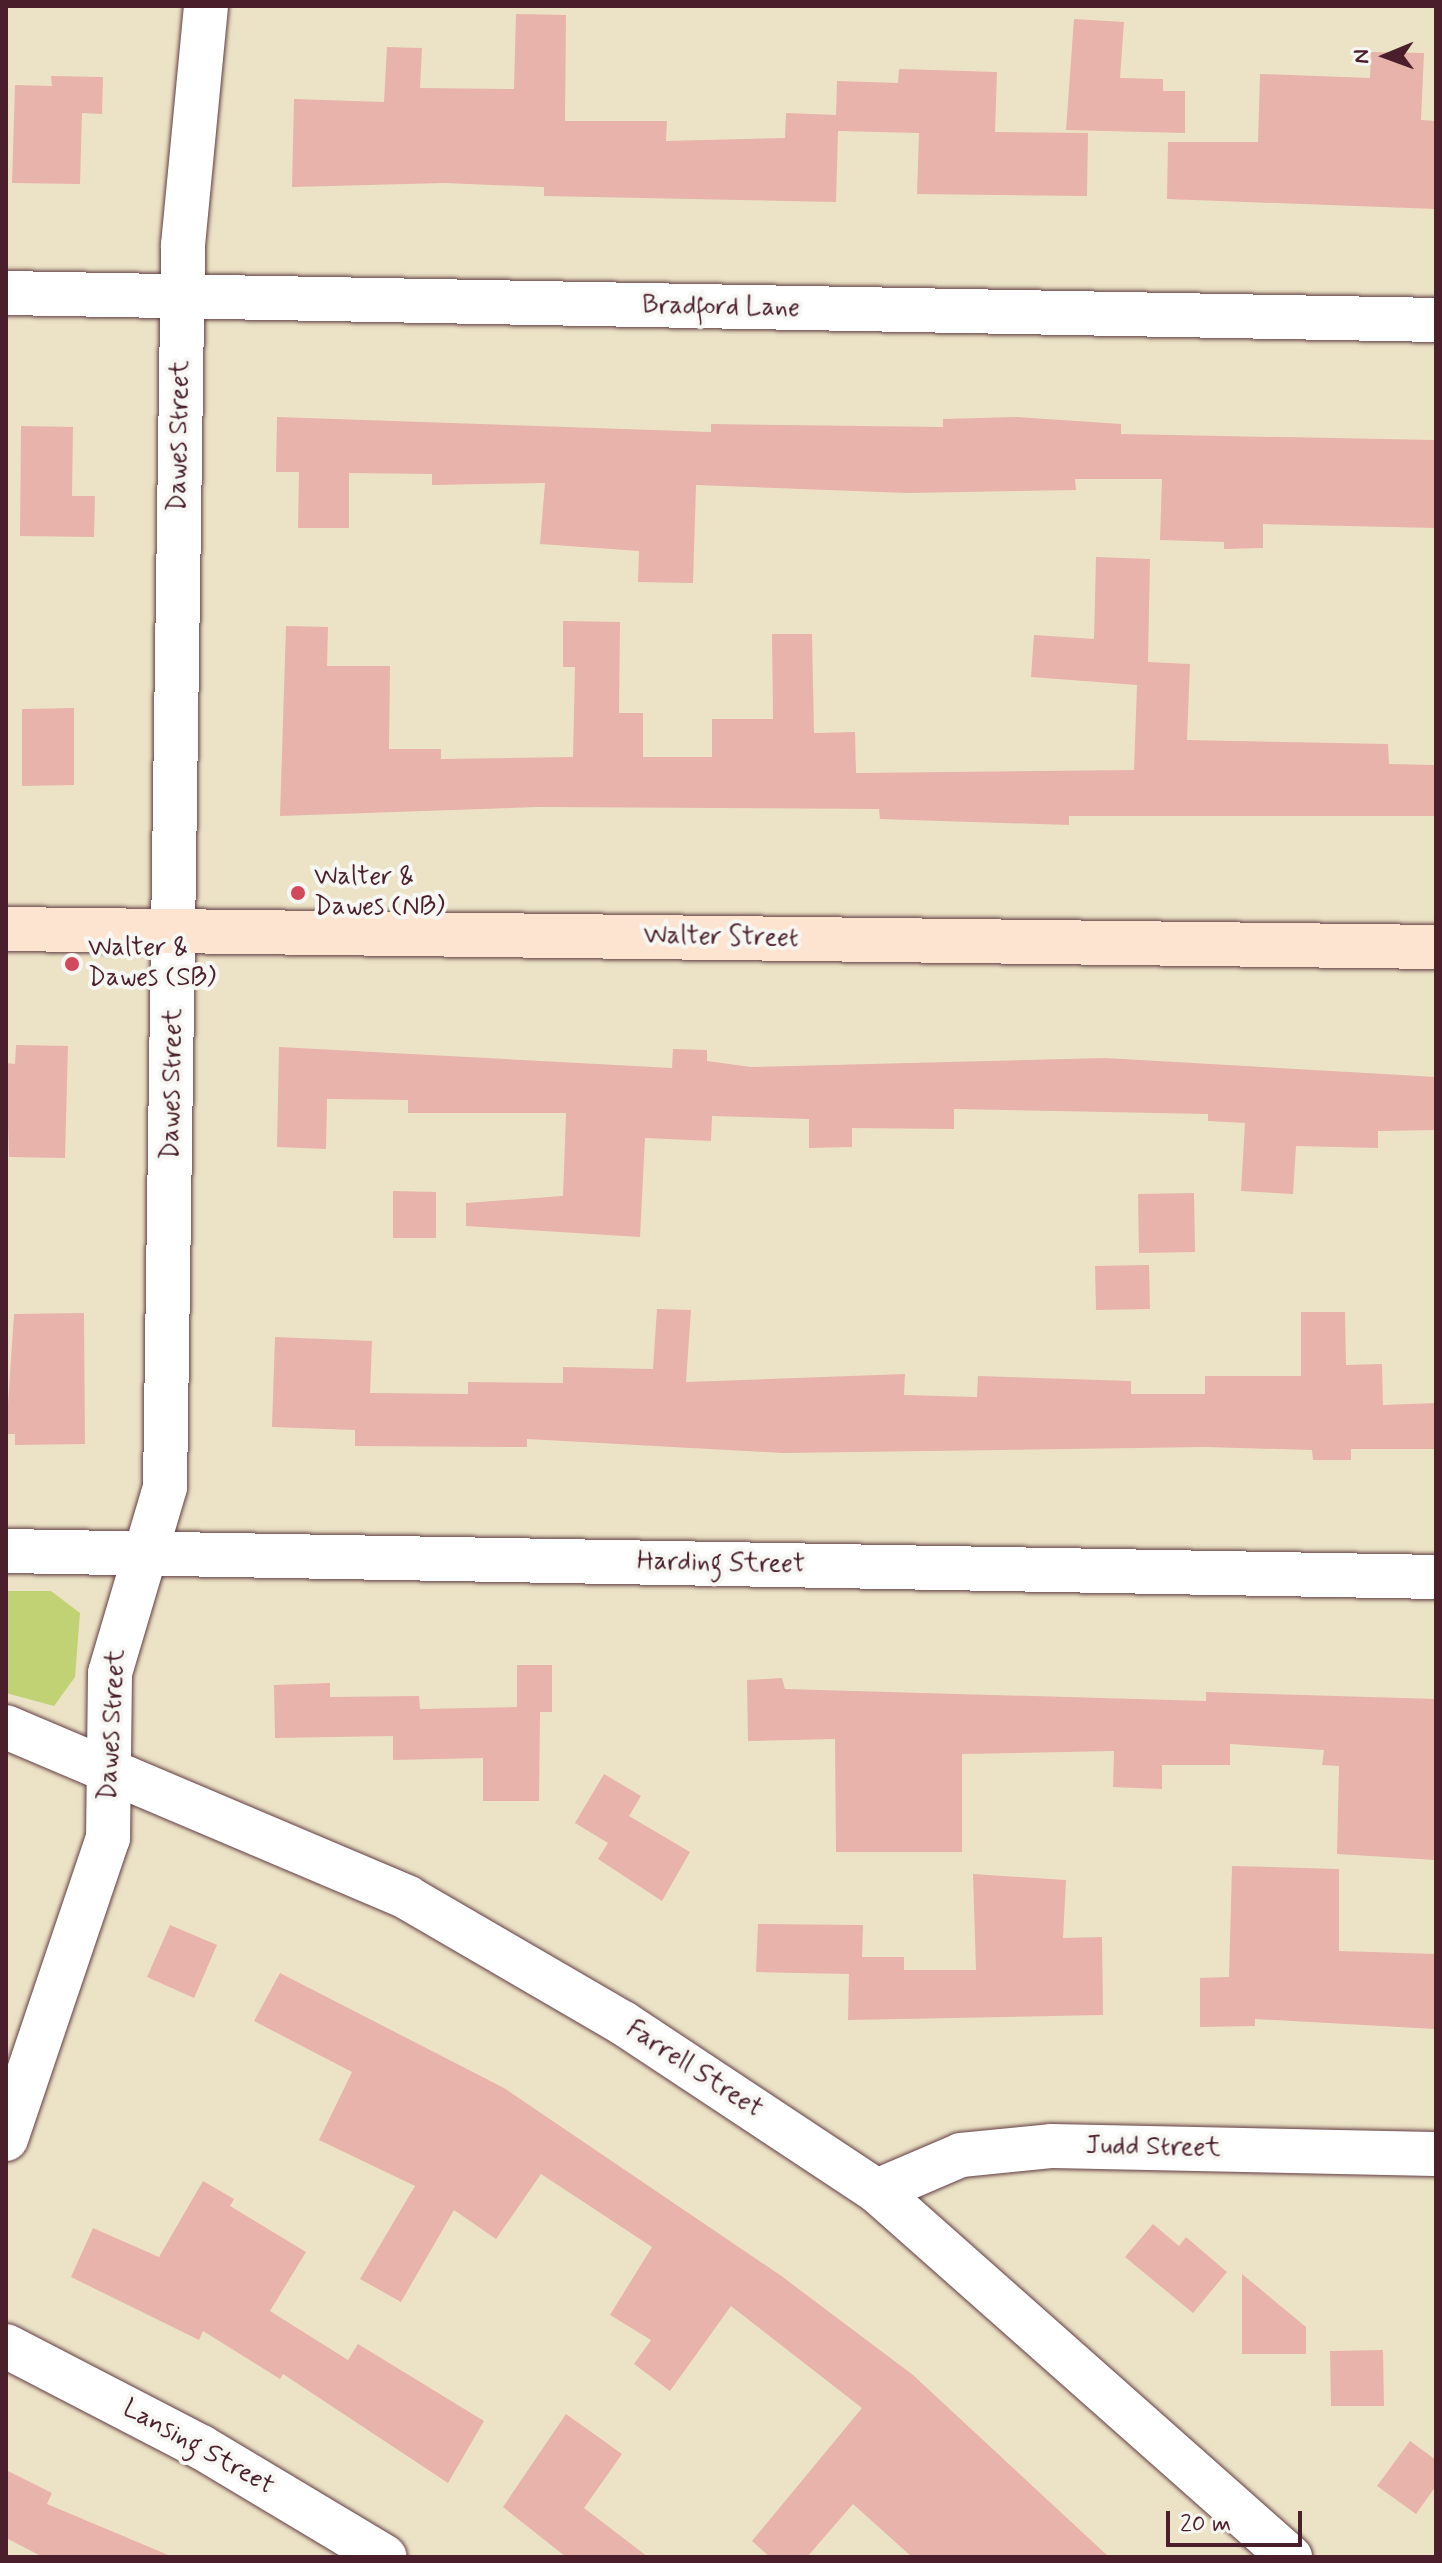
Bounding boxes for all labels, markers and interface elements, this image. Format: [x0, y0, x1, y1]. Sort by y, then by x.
north arrow [1346, 16, 1426, 96]
text: N [1348, 49, 1376, 64]
street label: Bradford Lane [641, 291, 801, 325]
street label: Dawes Street [163, 360, 197, 512]
place label: Walter & Dawes (NB) [314, 862, 445, 924]
marker: Walter & Dawes (NB) [289, 884, 307, 902]
street label: Walter Street [641, 921, 801, 955]
place label: Walter & Dawes (SB) [88, 933, 216, 994]
marker: Walter & Dawes (SB) [63, 955, 81, 973]
street label: Dawes Street [156, 1008, 190, 1160]
street label: Harding Street [637, 1547, 805, 1581]
street label: Dawes Street [93, 1648, 133, 1802]
street label: Farrell Street [621, 2015, 767, 2125]
street label: Judd Street [1085, 2131, 1221, 2165]
street label: Lansing Street [117, 2394, 279, 2502]
scale bar [1170, 2495, 1306, 2545]
text: 20 m [1180, 2509, 1231, 2540]

